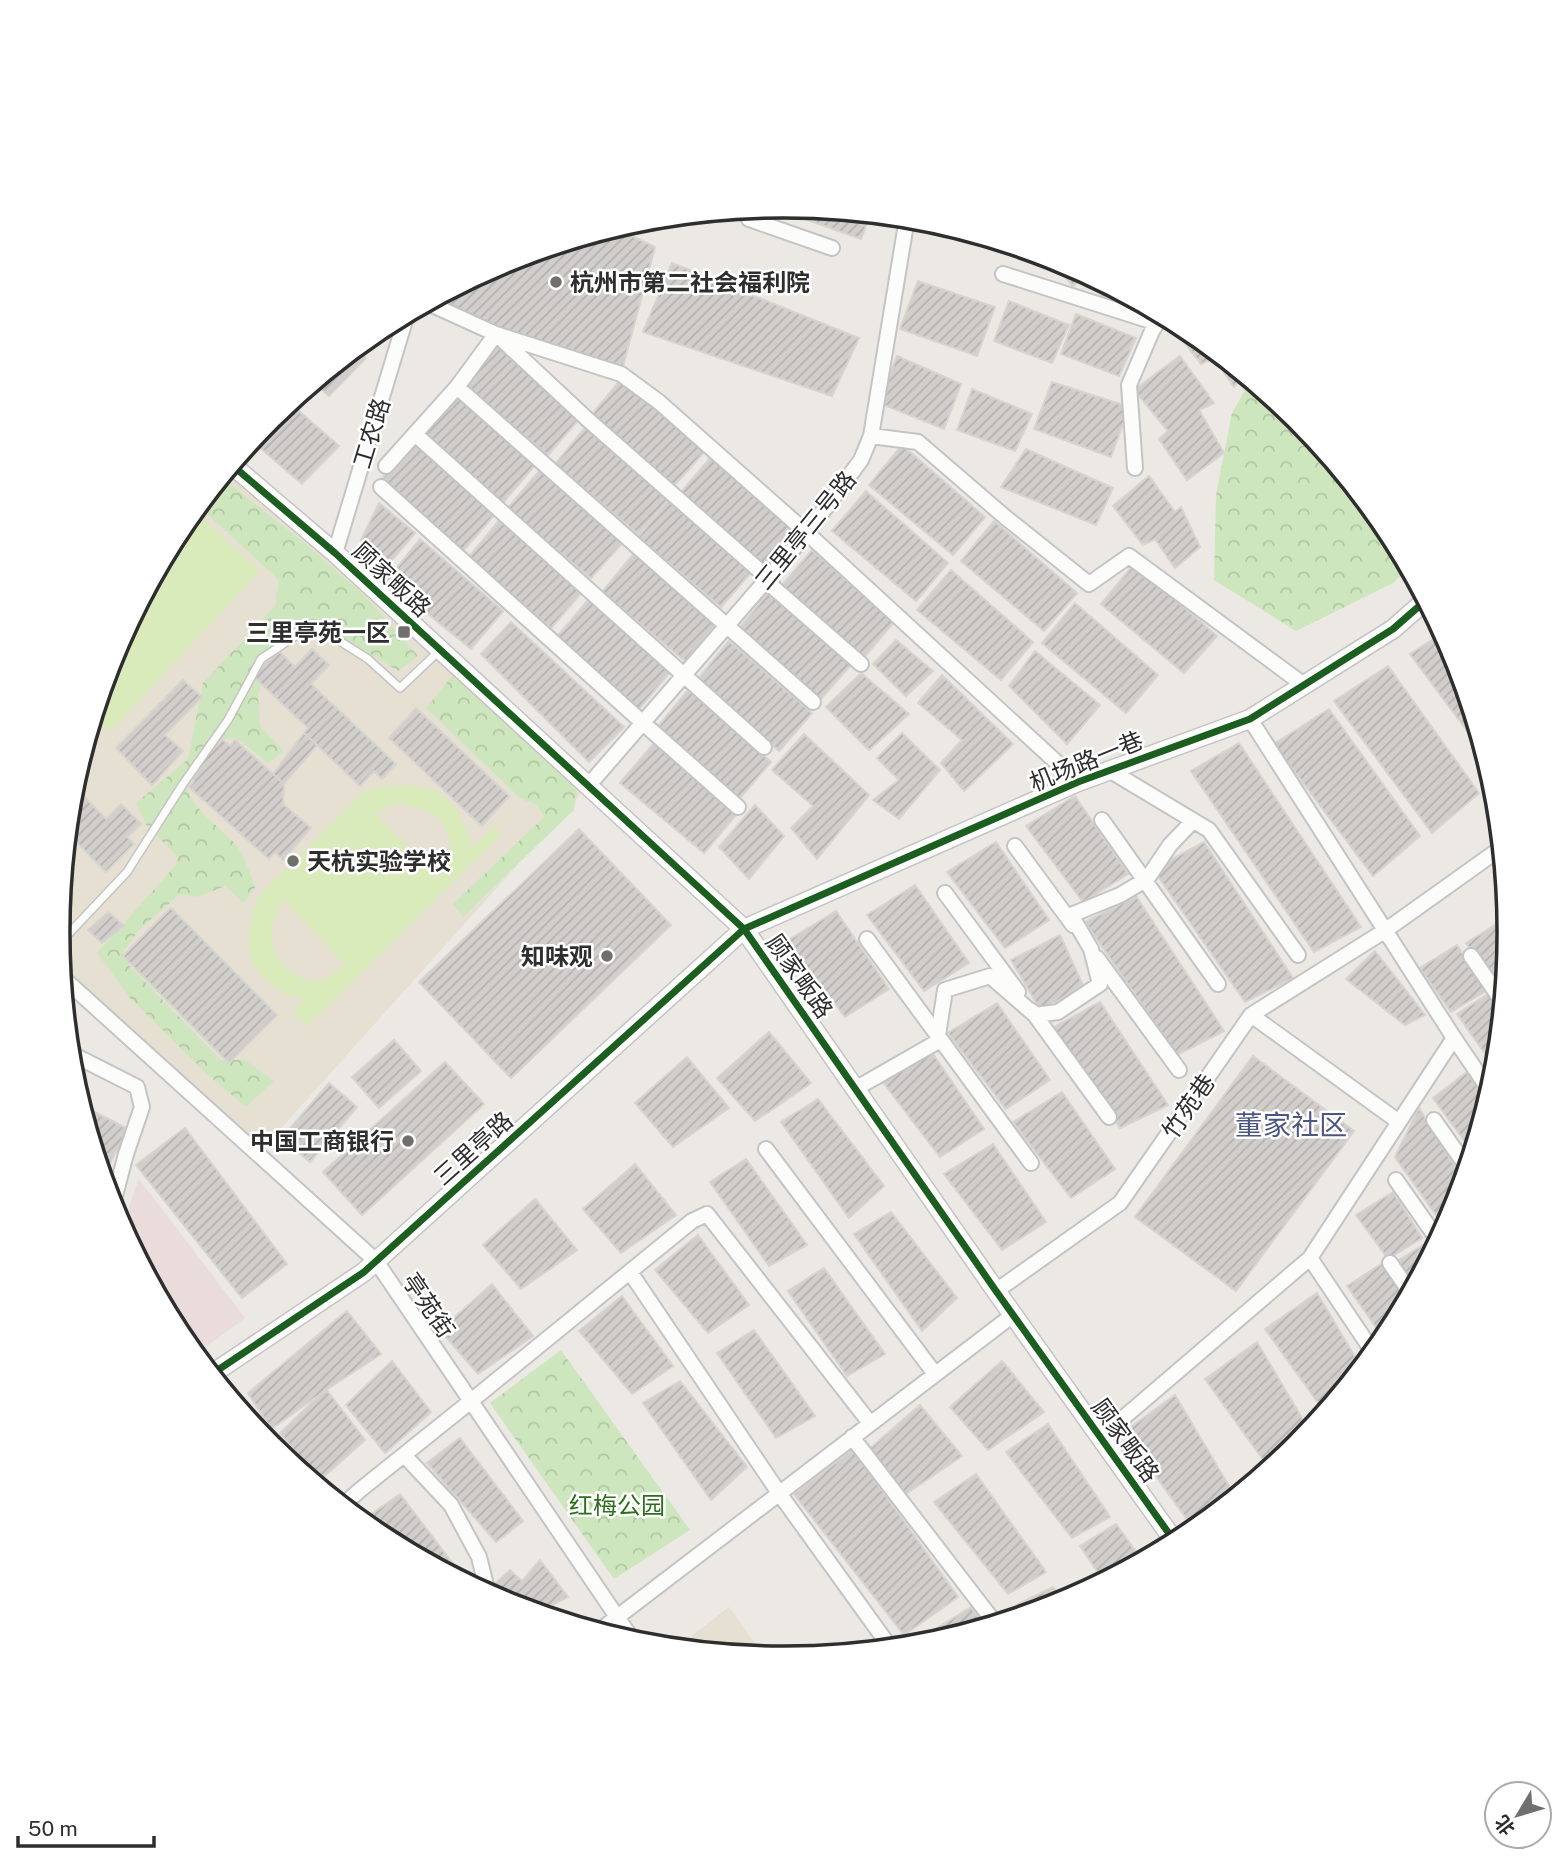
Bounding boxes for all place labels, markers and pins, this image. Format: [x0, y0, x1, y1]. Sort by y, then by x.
place label: 杭州市第二社会福利院 [570, 268, 810, 296]
marker: 杭州市第二社会福利院 [548, 274, 564, 290]
place label: 三里亭苑一区 [246, 618, 390, 646]
marker: 三里亭苑一区 [396, 624, 412, 640]
place label: 天杭实验学校 [307, 847, 451, 875]
marker: 天杭实验学校 [285, 853, 301, 869]
place label: 知味观 [521, 942, 593, 970]
marker: 知味观 [599, 948, 615, 964]
place label: 中国工商银行 [250, 1127, 394, 1155]
marker: 中国工商银行 [400, 1133, 416, 1149]

